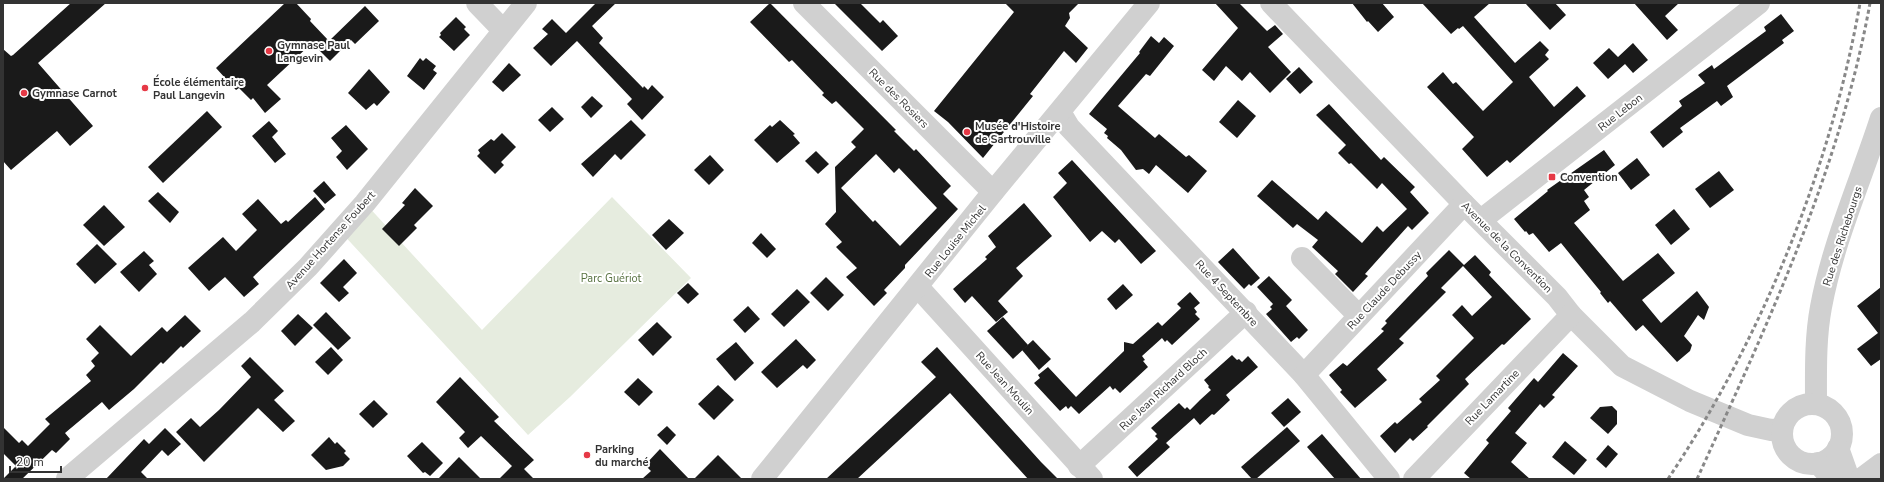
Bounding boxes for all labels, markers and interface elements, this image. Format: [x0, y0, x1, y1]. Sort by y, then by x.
place label: Gymnase Paul Langevin [277, 38, 351, 66]
marker: Gymnase Paul Langevin [264, 46, 274, 56]
street label: Rue des Rosiers [865, 65, 932, 132]
place label: École élémentaire Paul Langevin [153, 74, 244, 103]
marker: École élémentaire Paul Langevin [140, 83, 150, 93]
place label: Gymnase Carnot [32, 86, 118, 101]
marker: Gymnase Carnot [19, 88, 29, 98]
street label: Rue Lebon [1595, 90, 1646, 135]
place label: Musée d'Histoire de Sartrouville [975, 119, 1061, 147]
marker: Musée d'Histoire de Sartrouville [962, 127, 972, 137]
place label: Convention [1560, 170, 1618, 185]
marker: Convention [1547, 172, 1557, 182]
street label: Rue des Richebourgs [1819, 184, 1866, 288]
street label: Avenue Hortense Foubert [282, 188, 379, 293]
street label: Avenue de la Convention [1458, 199, 1555, 296]
street label: Rue Louise Michel [921, 201, 990, 281]
street label: Rue Claude Debussy [1344, 247, 1425, 333]
street label: Rue 4 Septembre [1192, 257, 1261, 330]
park label: Parc Guériot [581, 271, 642, 286]
street label: Rue Jean Richard Bloch [1116, 345, 1210, 434]
street label: Rue Jean Moulin [972, 348, 1037, 418]
street label: Rue Lamartine [1462, 366, 1523, 428]
place label: Parking du marché [595, 442, 648, 470]
scale bar [10, 448, 61, 474]
marker: Parking du marché [582, 450, 592, 460]
text: 20 m [16, 454, 44, 470]

